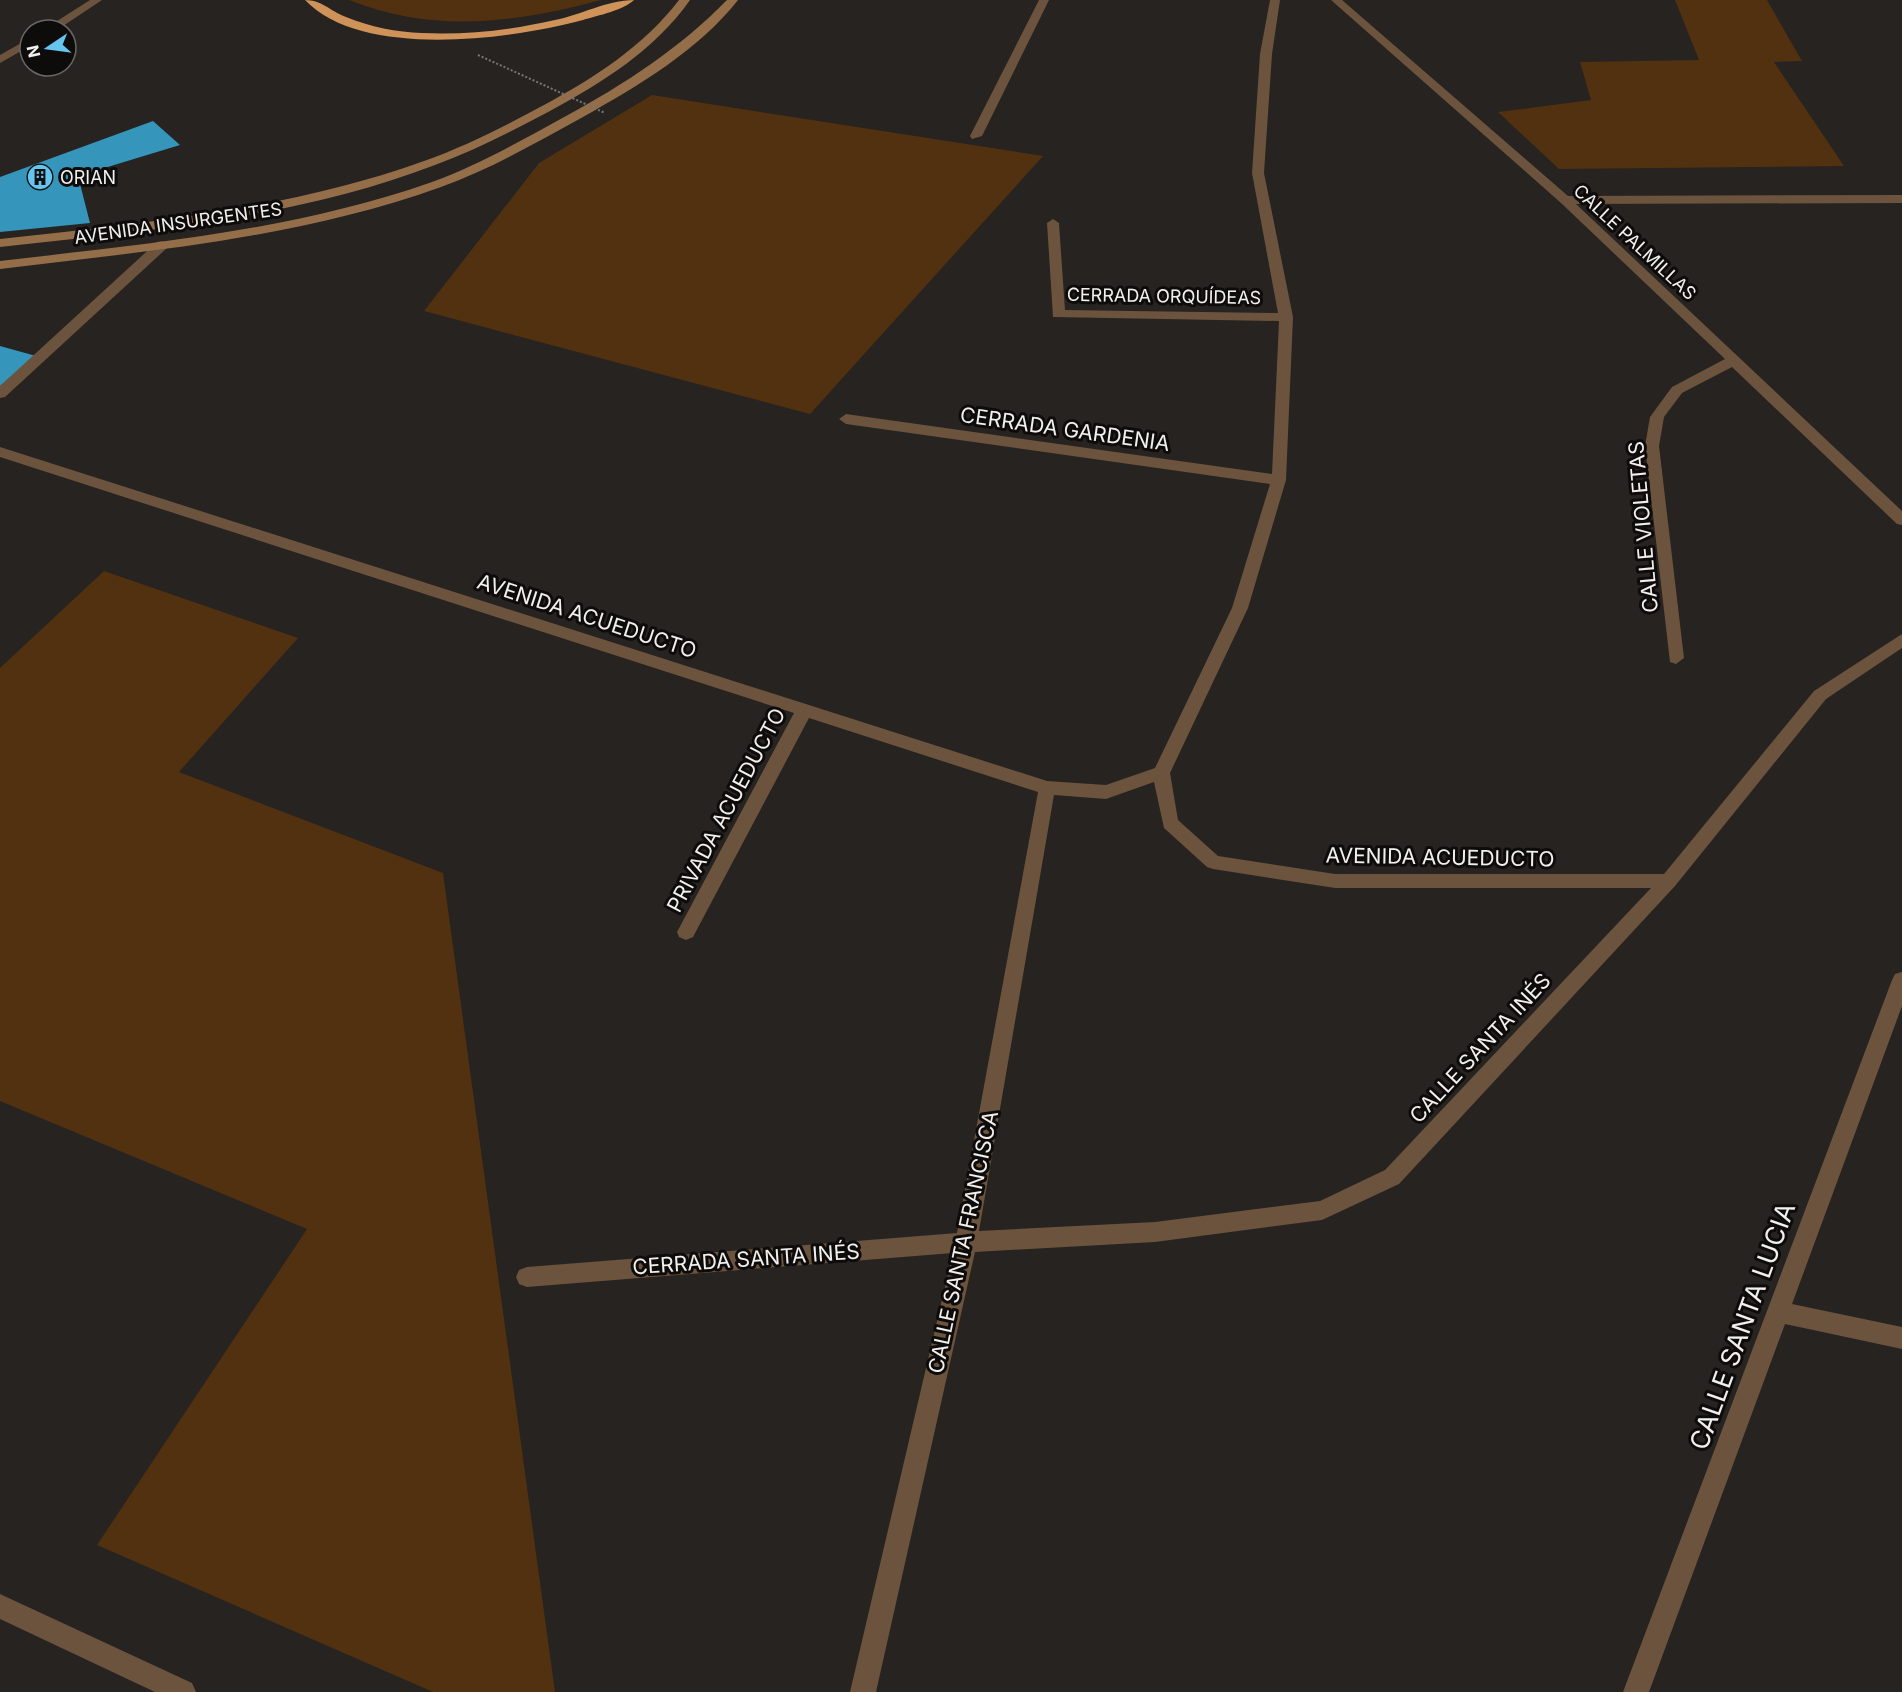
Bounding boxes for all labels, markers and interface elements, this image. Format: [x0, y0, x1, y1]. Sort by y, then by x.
north arrow [18, 18, 78, 78]
text: N [22, 43, 45, 60]
building icon: ORIAN [25, 162, 55, 192]
place label: ORIAN [60, 167, 116, 188]
street label: CALLE PALMILLAS [1569, 180, 1701, 304]
street label: AVENIDA INSURGENTES [73, 198, 283, 248]
street label: CERRADA ORQUÍDEAS [1067, 283, 1261, 308]
street label: CERRADA GARDENIA [959, 402, 1171, 456]
street label: CALLE VIOLETAS [1623, 440, 1663, 614]
street label: AVENIDA ACUEDUCTO [474, 569, 700, 663]
street label: PRIVADA ACUEDUCTO [662, 704, 790, 916]
street label: AVENIDA ACUEDUCTO [1325, 843, 1555, 871]
street label: CALLE SANTA INÉS [1404, 967, 1556, 1128]
street label: CALLE SANTA FRANCISCA [923, 1108, 1003, 1376]
street label: CALLE SANTA LUCIA [1683, 1198, 1801, 1454]
street label: CERRADA SANTA INÉS [631, 1238, 861, 1279]

